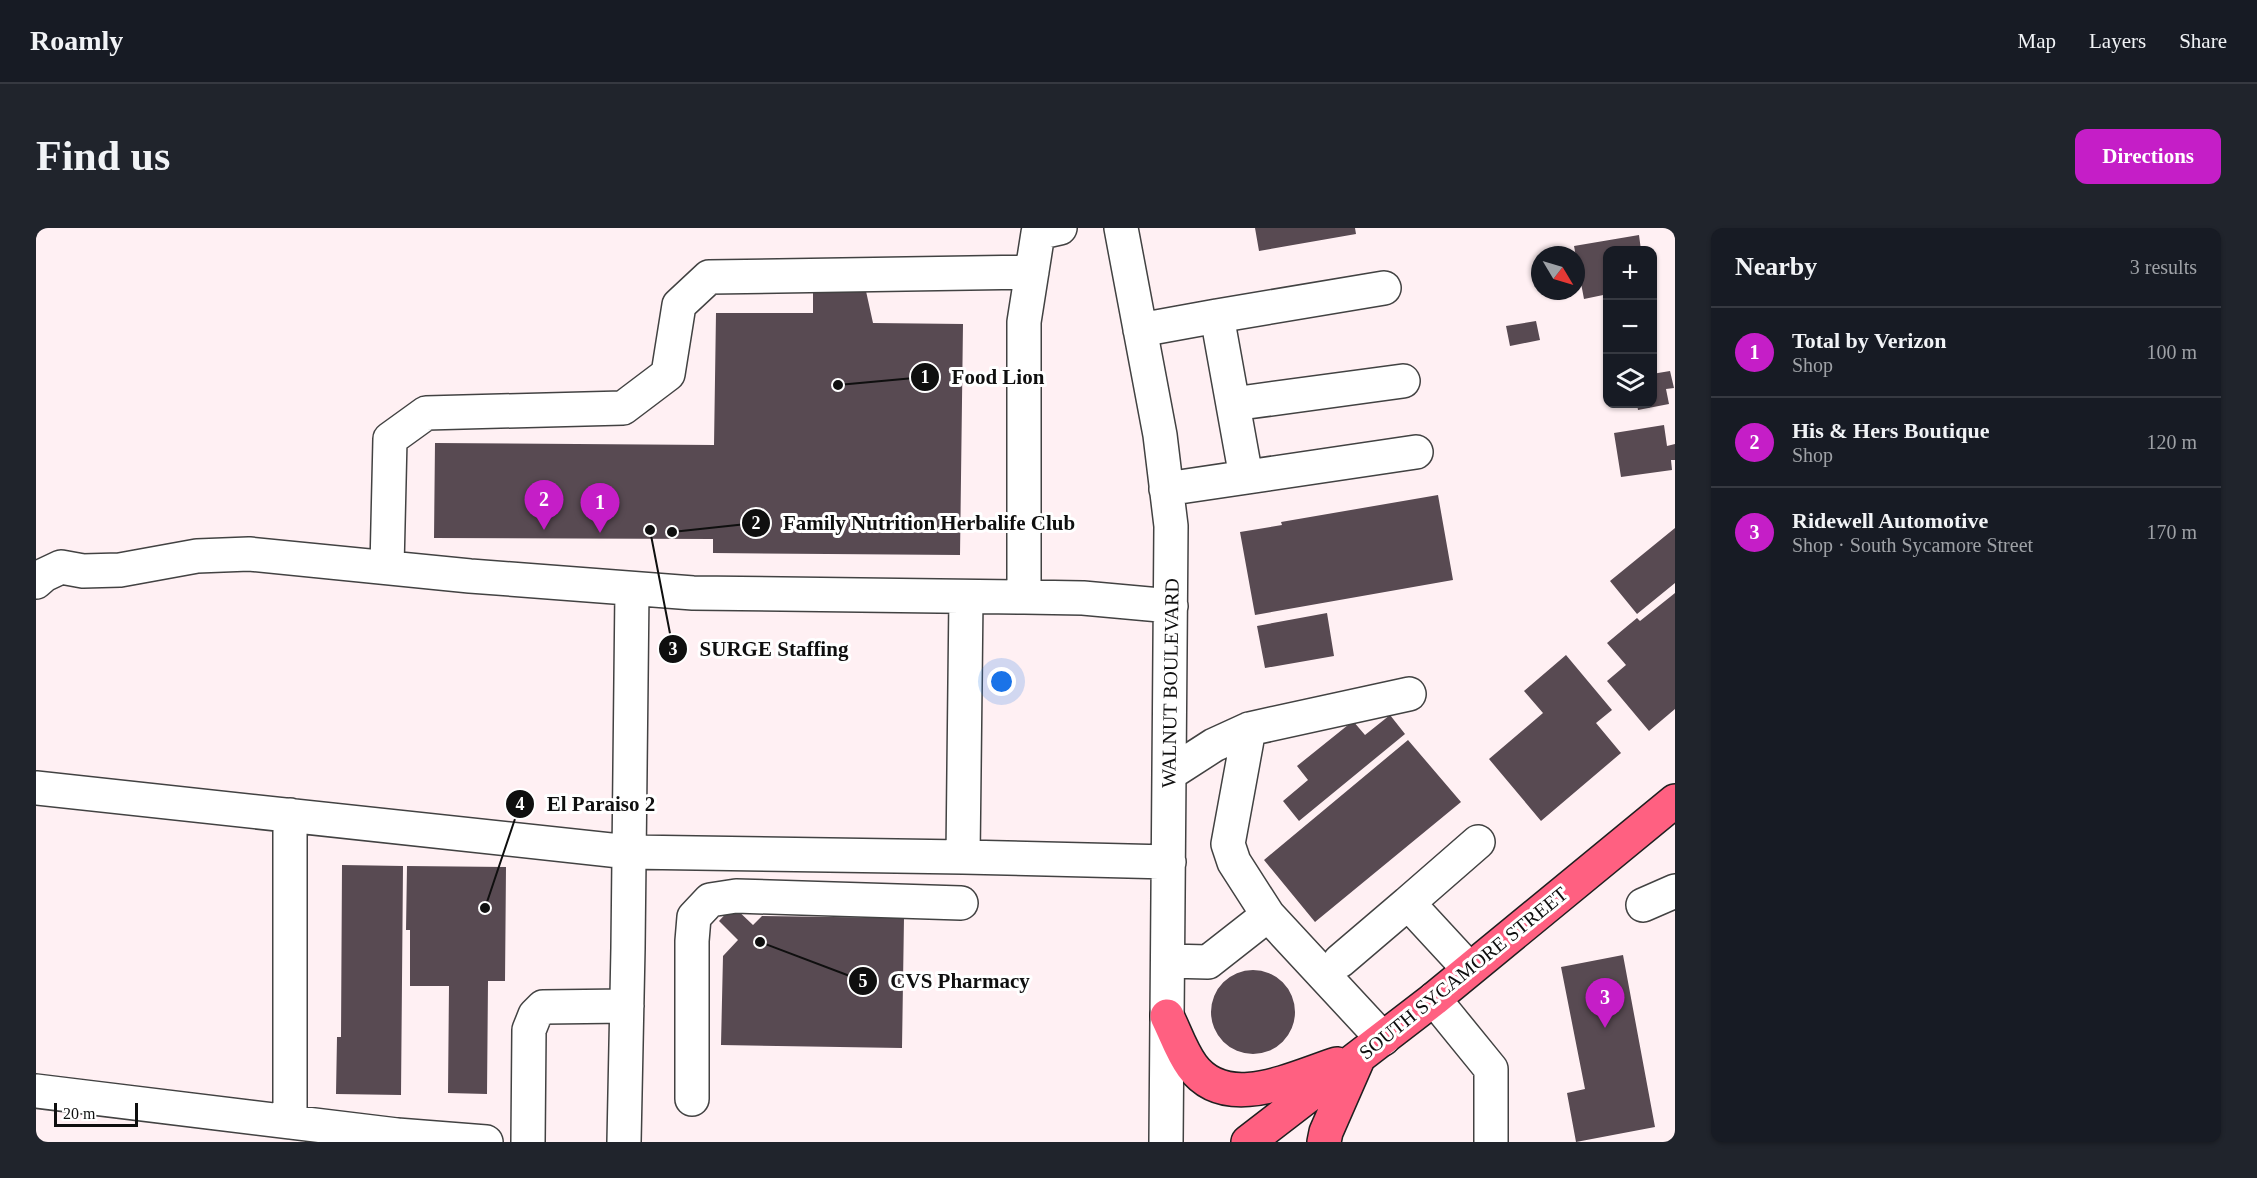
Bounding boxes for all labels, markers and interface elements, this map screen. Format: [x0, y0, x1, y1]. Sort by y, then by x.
text: Roamly [30, 25, 123, 56]
text: Map [2018, 29, 2056, 53]
text: Layers [2089, 29, 2146, 53]
text: Share [2179, 29, 2227, 53]
button: Directions [2075, 129, 2221, 184]
text: Find us [36, 133, 170, 179]
north arrow [1531, 246, 1585, 300]
map controls [1603, 246, 1657, 408]
button: + [1603, 246, 1657, 300]
text: Nearby [1735, 252, 1817, 281]
text: 3 results [2130, 256, 2197, 278]
button: − [1603, 300, 1657, 354]
text: Total by Verizon [1792, 328, 1946, 353]
text: 1 [1750, 341, 1760, 363]
text: 100 m [2146, 341, 2197, 363]
button: layers [1603, 354, 1657, 408]
text: Shop [1792, 354, 1833, 376]
callout: Food Lion [910, 357, 1057, 396]
text: Food Lion [952, 365, 1045, 389]
text: 1 [921, 367, 930, 387]
text: His & Hers Boutique [1792, 418, 1989, 443]
text: 2 [1750, 431, 1760, 453]
text: 120 m [2146, 431, 2197, 453]
text: Shop [1792, 444, 1833, 466]
pin: 2 [524, 480, 564, 530]
pin: 1 [580, 484, 620, 533]
callout: Family Nutrition Herbalife Club [741, 504, 1087, 543]
text: Ridewell Automotive [1792, 508, 1988, 533]
text: Family Nutrition Herbalife Club [783, 511, 1075, 535]
text: 2 [752, 513, 761, 533]
text: 3 [1750, 521, 1760, 543]
text: 170 m [2146, 521, 2197, 543]
text: Shop · South Sycamore Street [1792, 534, 2033, 556]
street label: WALNUT BOULEVARD [1157, 578, 1183, 788]
callout: SURGE Staffing [658, 629, 861, 668]
text: SURGE Staffing [700, 637, 849, 661]
text: 3 [669, 639, 678, 659]
your location [987, 667, 1016, 696]
callout: El Paraiso 2 [505, 784, 667, 823]
text: El Paraiso 2 [547, 792, 655, 816]
text: 4 [516, 794, 525, 814]
street label: SOUTH SYCAMORE STREET [1355, 882, 1571, 1064]
callout: CVS Pharmacy [848, 961, 1042, 1000]
text: CVS Pharmacy [890, 969, 1030, 993]
text: 5 [859, 971, 868, 991]
pin: 3 [1586, 978, 1624, 1028]
scale bar [54, 1100, 138, 1128]
text: 20 m [63, 1105, 95, 1122]

